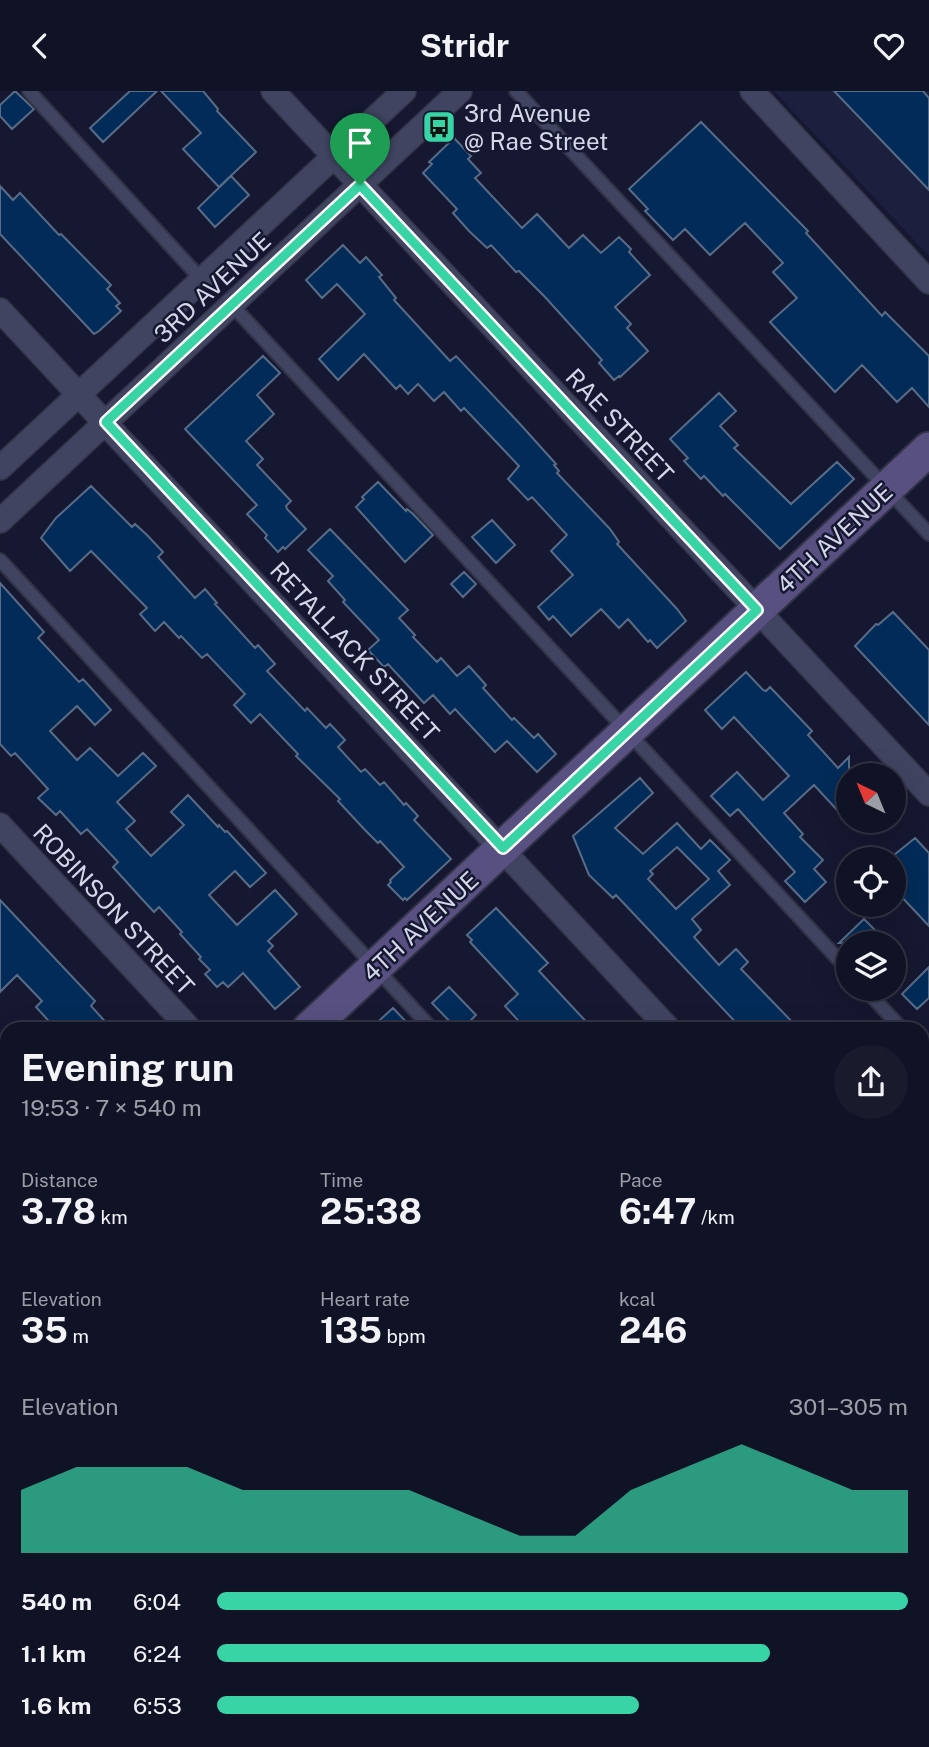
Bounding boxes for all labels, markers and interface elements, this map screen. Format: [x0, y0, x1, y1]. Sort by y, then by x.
icon: back [21, 27, 59, 65]
text: Stridr [420, 27, 509, 64]
icon: heart [870, 27, 908, 65]
place label: 3rd Avenue @ Rae Street [464, 99, 608, 155]
bus stop icon: 3rd Avenue @ Rae Street [420, 108, 458, 146]
pin [330, 113, 390, 185]
icon: arrive [341, 124, 379, 162]
street label: 3RD AVENUE [148, 226, 276, 348]
street label: RAE STREET [560, 362, 680, 488]
street label: 4TH AVENUE [770, 477, 898, 599]
street label: RETALLACK STREET [265, 556, 445, 746]
north arrow [836, 763, 906, 833]
map controls [836, 763, 906, 1001]
street label: ROBINSON STREET [28, 818, 200, 1000]
button: locate [836, 847, 906, 917]
street label: 4TH AVENUE [356, 865, 484, 987]
button: layers [836, 931, 906, 1001]
text: Evening run [21, 1045, 234, 1090]
button: share [834, 1045, 908, 1119]
text: 19:53 · 7 × 540 m [21, 1094, 202, 1121]
text: Distance [21, 1169, 98, 1191]
text: Time [320, 1169, 363, 1191]
text: Pace [619, 1169, 662, 1191]
text: 3.78 [21, 1191, 96, 1232]
text: 25:38 [320, 1191, 422, 1232]
text: 6:47 [619, 1191, 696, 1232]
text: km [96, 1206, 128, 1228]
text: /km [696, 1206, 735, 1228]
text: Elevation [21, 1288, 102, 1310]
text: Heart rate [320, 1288, 410, 1310]
text: kcal [619, 1288, 656, 1310]
text: 35 [21, 1310, 68, 1351]
text: 135 [320, 1310, 382, 1351]
text: 246 [619, 1310, 687, 1351]
text: m [68, 1325, 89, 1347]
text: bpm [382, 1325, 426, 1347]
text: Elevation [21, 1393, 119, 1420]
text: 301–305 m [789, 1393, 908, 1420]
text: 540 m [21, 1588, 92, 1615]
text: 6:04 [133, 1588, 181, 1615]
text: 1.1 km [21, 1640, 86, 1667]
text: 6:24 [133, 1640, 181, 1667]
text: 1.6 km [21, 1692, 91, 1719]
text: 6:53 [133, 1692, 182, 1719]

